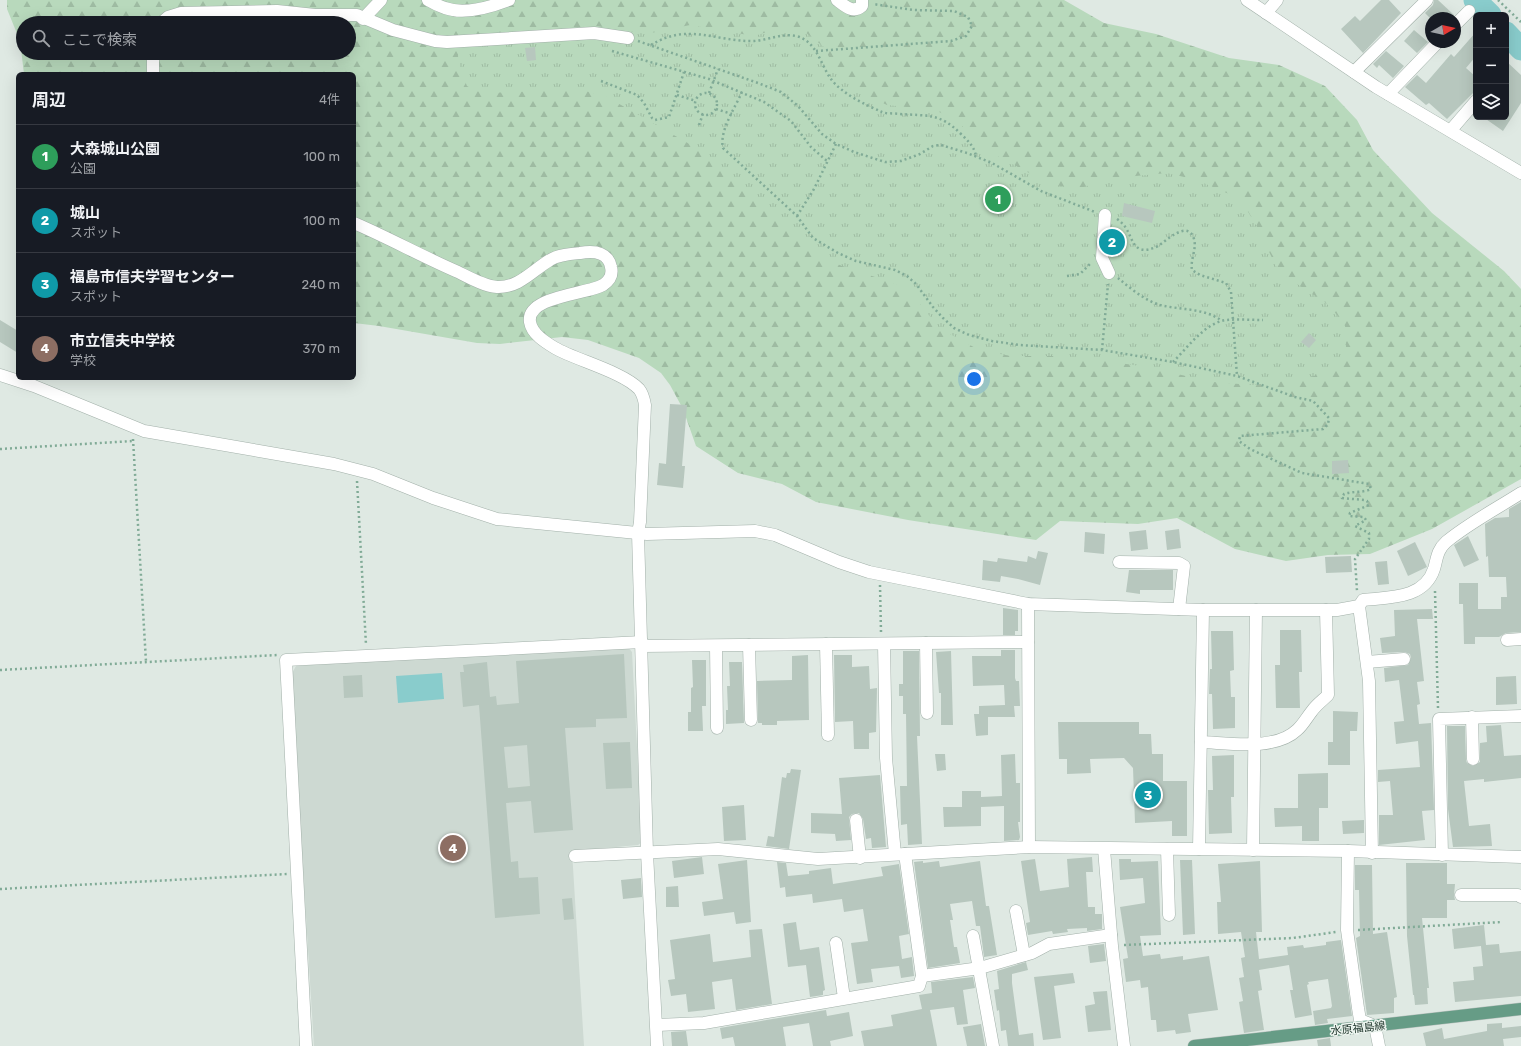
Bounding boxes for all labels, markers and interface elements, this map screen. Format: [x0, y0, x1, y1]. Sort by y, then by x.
north arrow [1425, 12, 1461, 48]
map controls [1473, 12, 1509, 120]
button: + [1473, 12, 1509, 48]
search box [16, 16, 356, 60]
icon: search [30, 27, 52, 49]
text: ここで検索 [62, 31, 137, 49]
button: − [1473, 48, 1509, 84]
button: layers [1473, 84, 1509, 120]
text: 周辺 [32, 90, 66, 110]
text: 4件 [319, 92, 340, 107]
text: 大森城山公園 [70, 140, 160, 158]
text: 1 [42, 149, 48, 164]
text: 100 m [303, 149, 340, 164]
text: 公園 [70, 161, 96, 176]
pin: 1 [985, 184, 1011, 214]
text: 城山 [70, 204, 100, 222]
text: 2 [41, 213, 49, 228]
text: 100 m [303, 213, 340, 228]
text: スポット [70, 225, 122, 240]
pin: 2 [1099, 227, 1125, 257]
text: 福島市信夫学習センター [70, 268, 235, 286]
text: 3 [41, 277, 49, 292]
text: 240 m [301, 277, 340, 292]
text: スポット [70, 289, 122, 304]
text: 市立信夫中学校 [70, 332, 175, 350]
text: 4 [41, 341, 49, 356]
text: 370 m [303, 341, 340, 356]
text: 学校 [70, 353, 96, 368]
your location [964, 369, 984, 389]
pin: 3 [1135, 780, 1161, 810]
pin: 4 [440, 833, 466, 863]
street label: 水原福島線 [1330, 1019, 1386, 1038]

